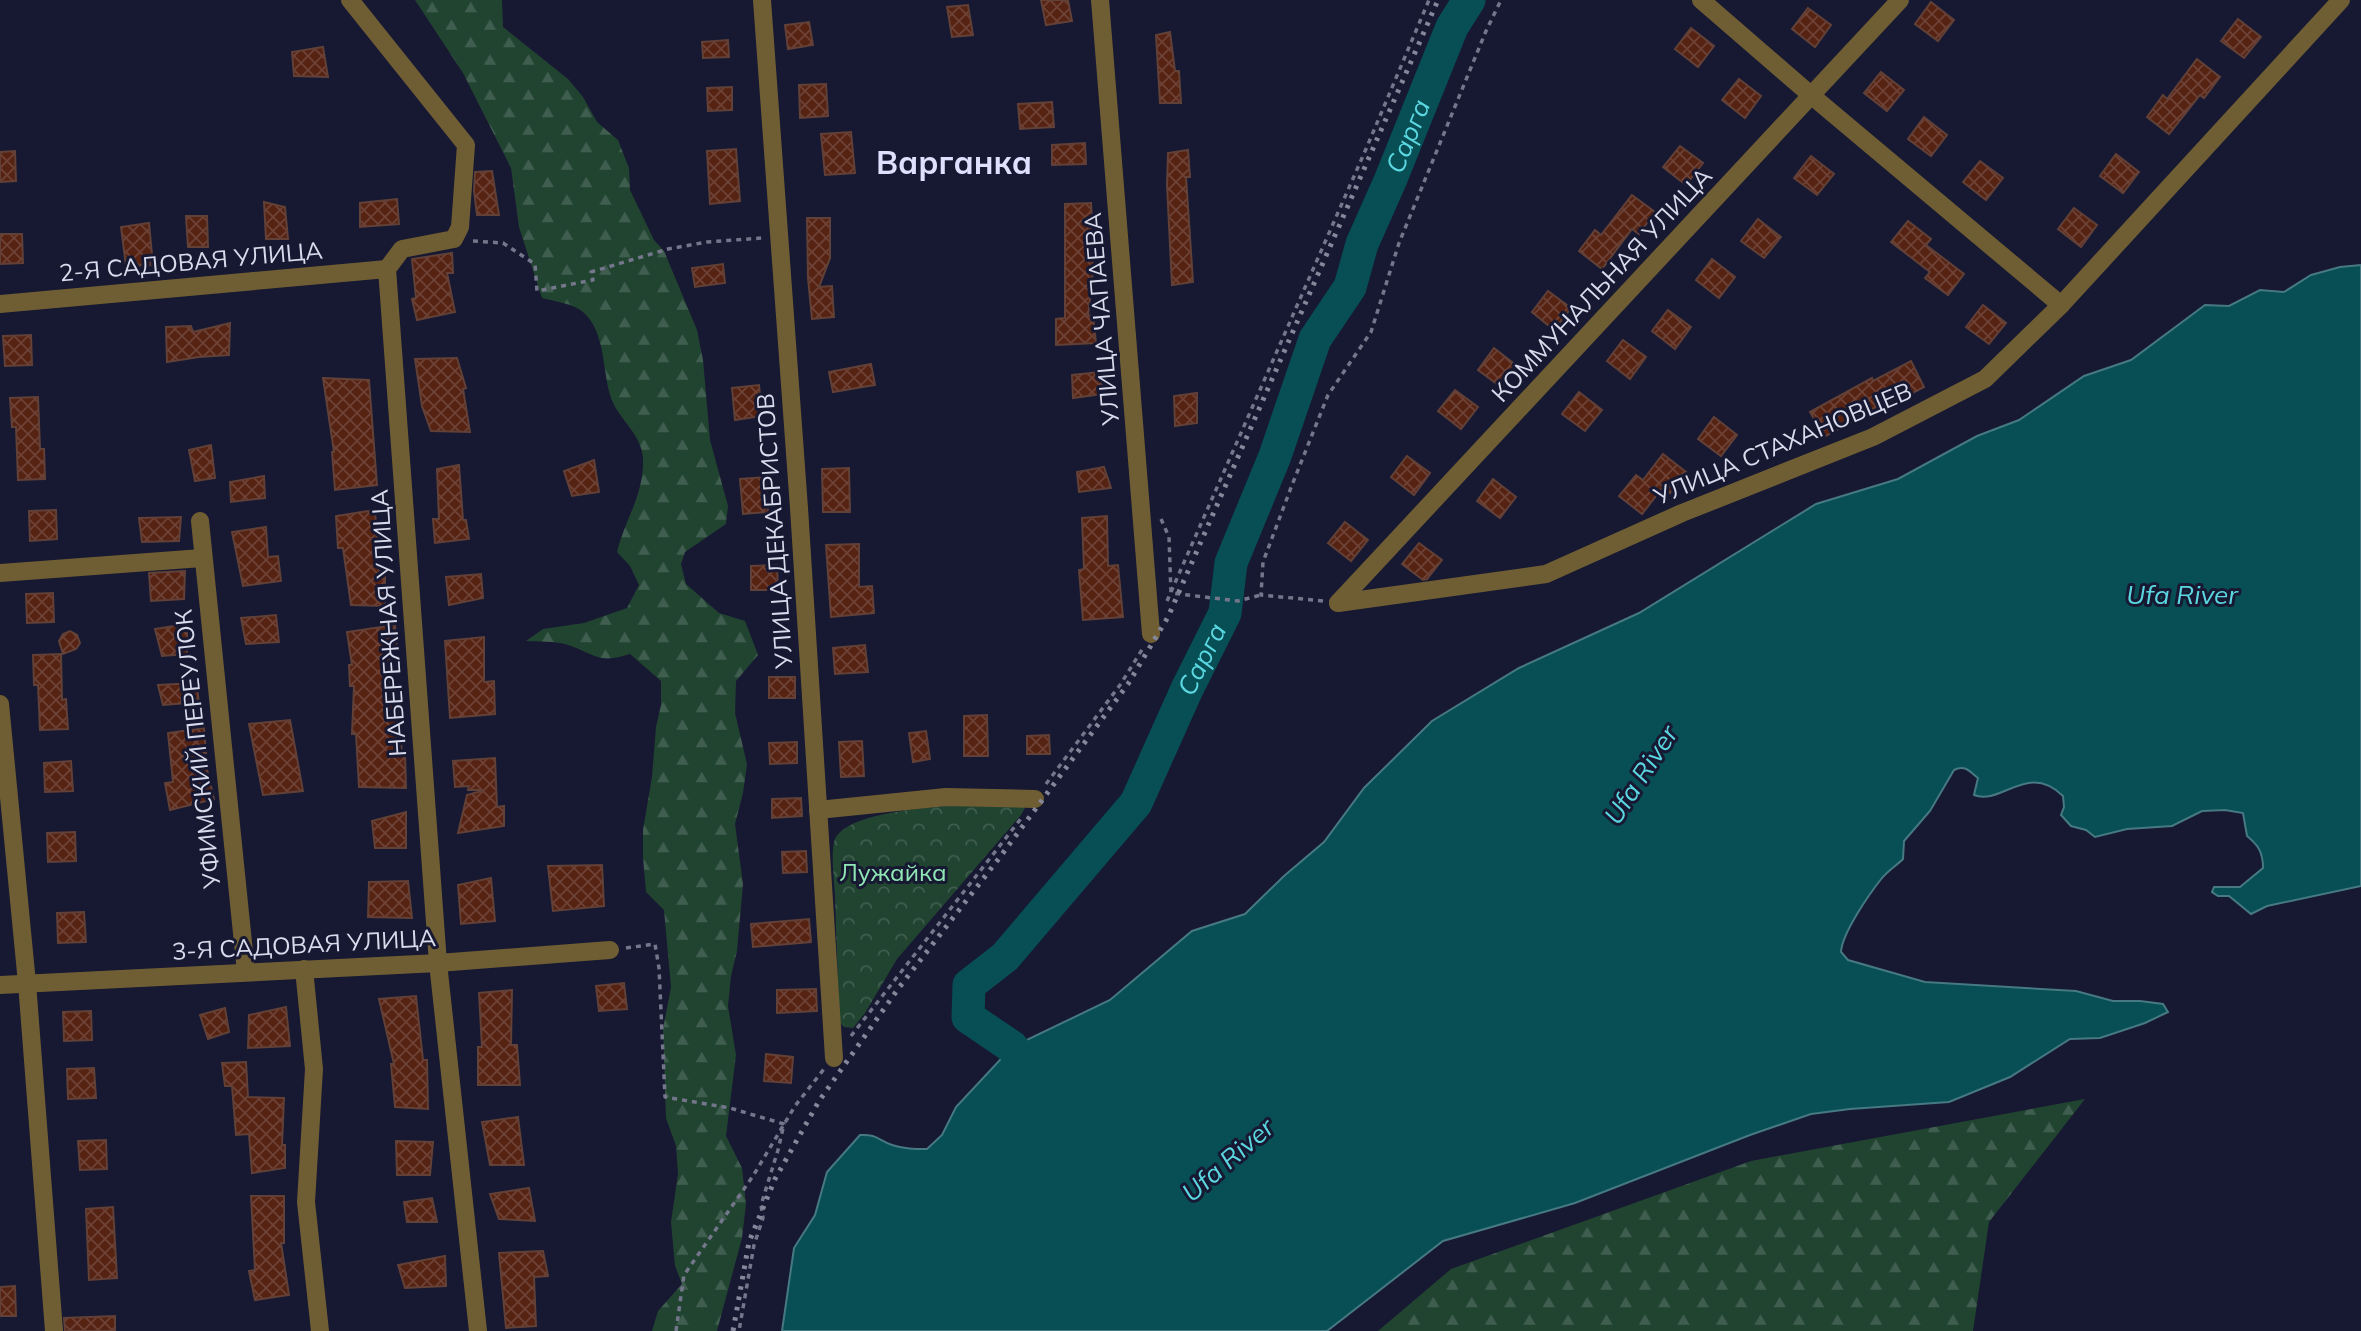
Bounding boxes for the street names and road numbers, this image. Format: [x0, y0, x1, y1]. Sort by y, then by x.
street label: КОММУНАЛЬНАЯ УЛИЦА [1485, 161, 1718, 408]
street label: УЛИЦА ЧАПАЕВА [1077, 211, 1125, 428]
street label: 2-Я САДОВАЯ УЛИЦА [58, 235, 324, 287]
street label: УЛИЦА СТАХАНОВЦЕВ [1648, 375, 1916, 511]
street label: УЛИЦА ДЕКАБРИСТОВ [749, 392, 799, 671]
street label: НАБЕРЕЖНАЯ УЛИЦА [364, 488, 412, 758]
street label: УФИМСКИЙ ПЕРЕУЛОК [167, 608, 227, 891]
street label: 3-Я САДОВАЯ УЛИЦА [171, 922, 437, 966]

